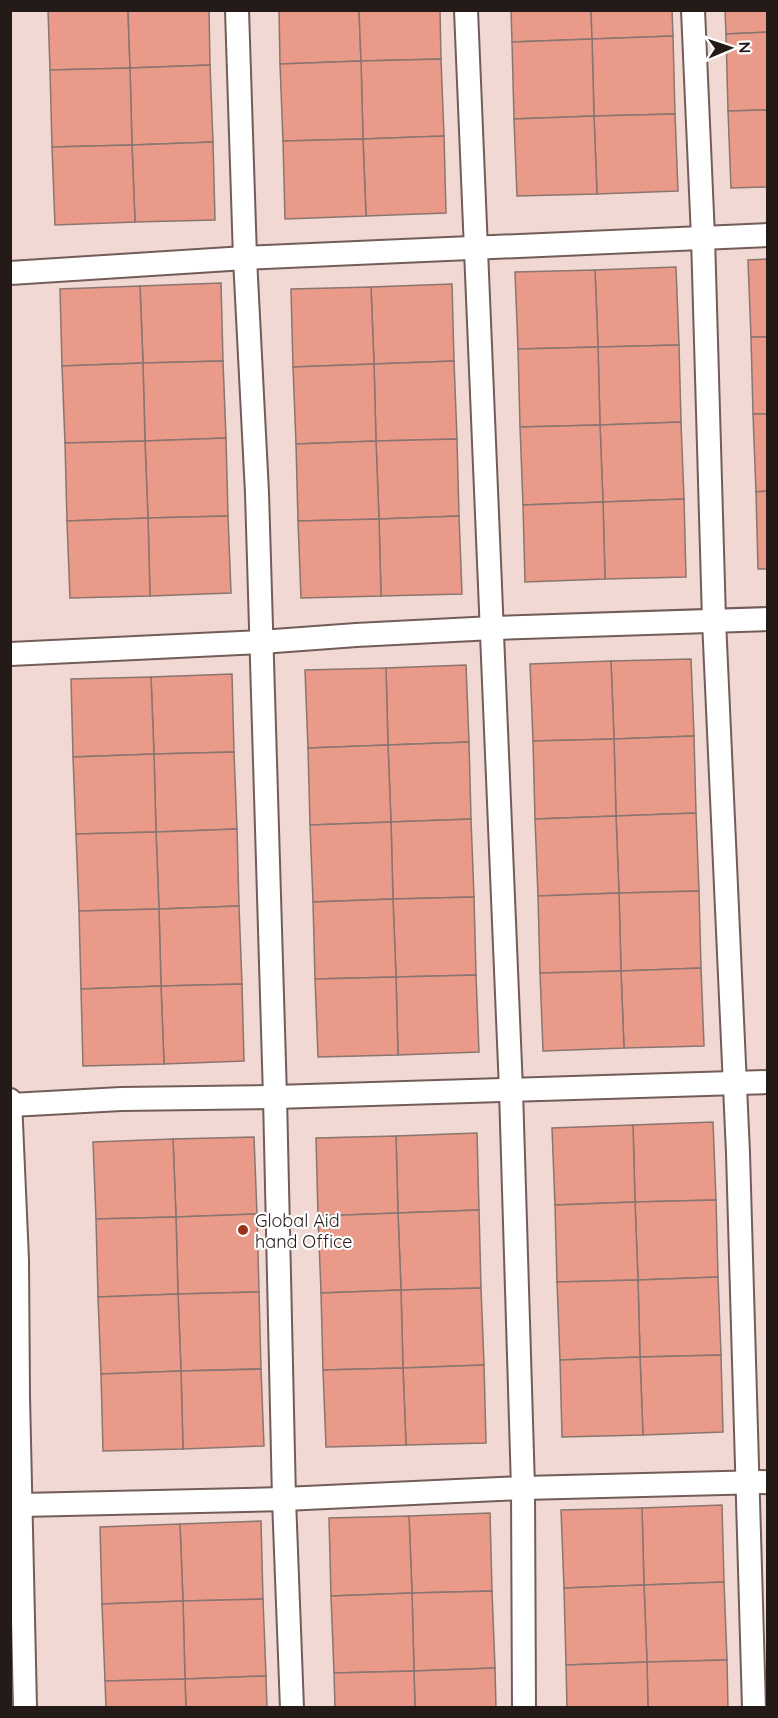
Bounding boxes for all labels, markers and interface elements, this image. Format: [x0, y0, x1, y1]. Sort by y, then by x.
north arrow [700, 18, 760, 78]
text: N [735, 41, 755, 54]
place label: Global Aid hand Office [255, 1209, 352, 1253]
marker: Global Aid hand Office [236, 1223, 250, 1237]

